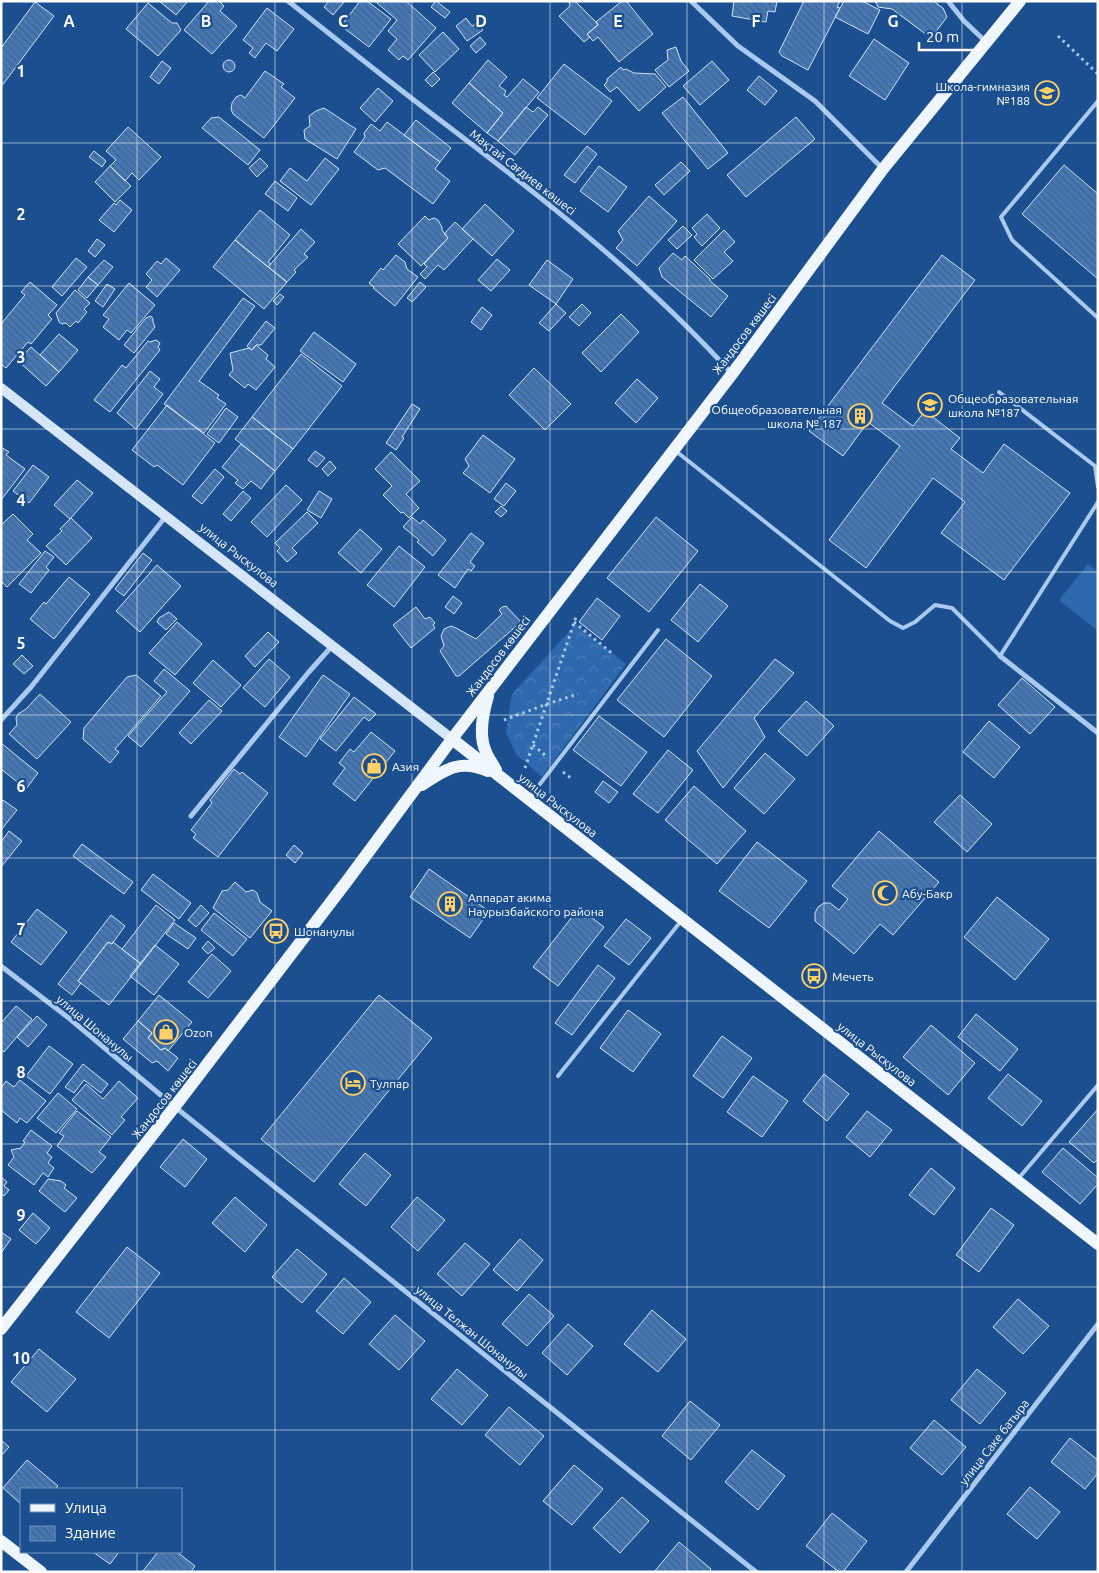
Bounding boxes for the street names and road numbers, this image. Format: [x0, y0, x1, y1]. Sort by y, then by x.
street label: Мақтай Сағдиев көшесі [468, 127, 578, 217]
street label: Жандосов көшесі [710, 291, 779, 377]
street label: улица Рыскулова [197, 520, 281, 590]
street label: Жандосов көшесі [464, 613, 533, 699]
street label: улица Рыскулова [516, 770, 600, 840]
street label: улица Шонанулы [54, 992, 136, 1064]
street label: улица Рыскулова [835, 1019, 919, 1089]
street label: Жандосов көшесі [129, 1057, 199, 1141]
street label: улица Телжан Шонанулы [413, 1283, 531, 1381]
street label: улица Саке батыра [957, 1397, 1031, 1487]

